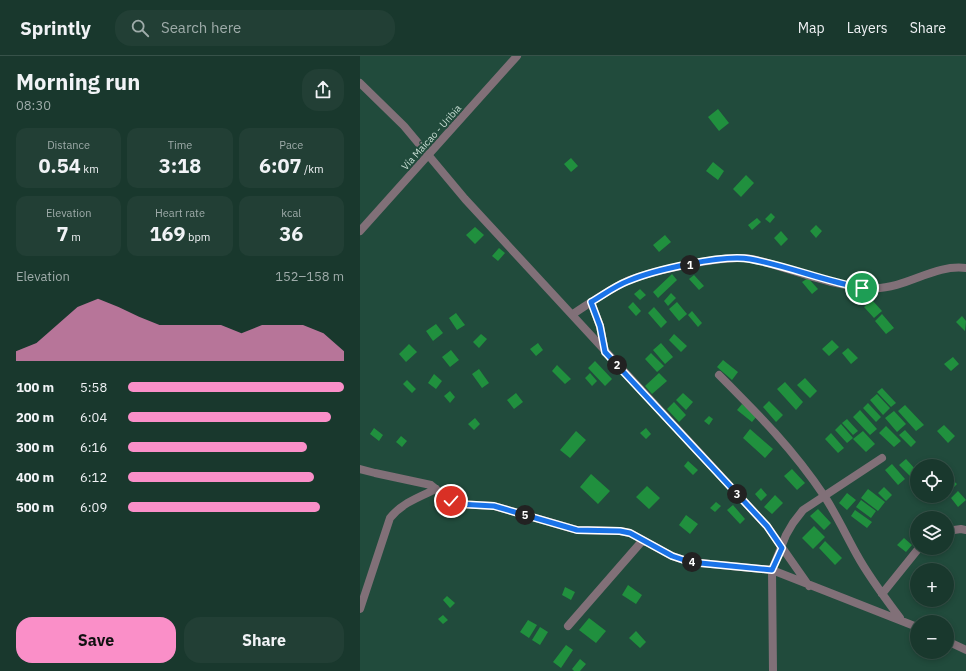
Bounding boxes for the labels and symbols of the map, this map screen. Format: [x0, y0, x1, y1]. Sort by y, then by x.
street label: Vía Maicao - Uribia [399, 101, 465, 173]
pin: 1 [680, 255, 700, 275]
pin [845, 271, 879, 305]
pin: 2 [607, 355, 627, 375]
pin [434, 484, 468, 518]
pin: 3 [727, 484, 747, 504]
pin: 5 [515, 505, 535, 525]
pin: 4 [682, 552, 702, 572]

